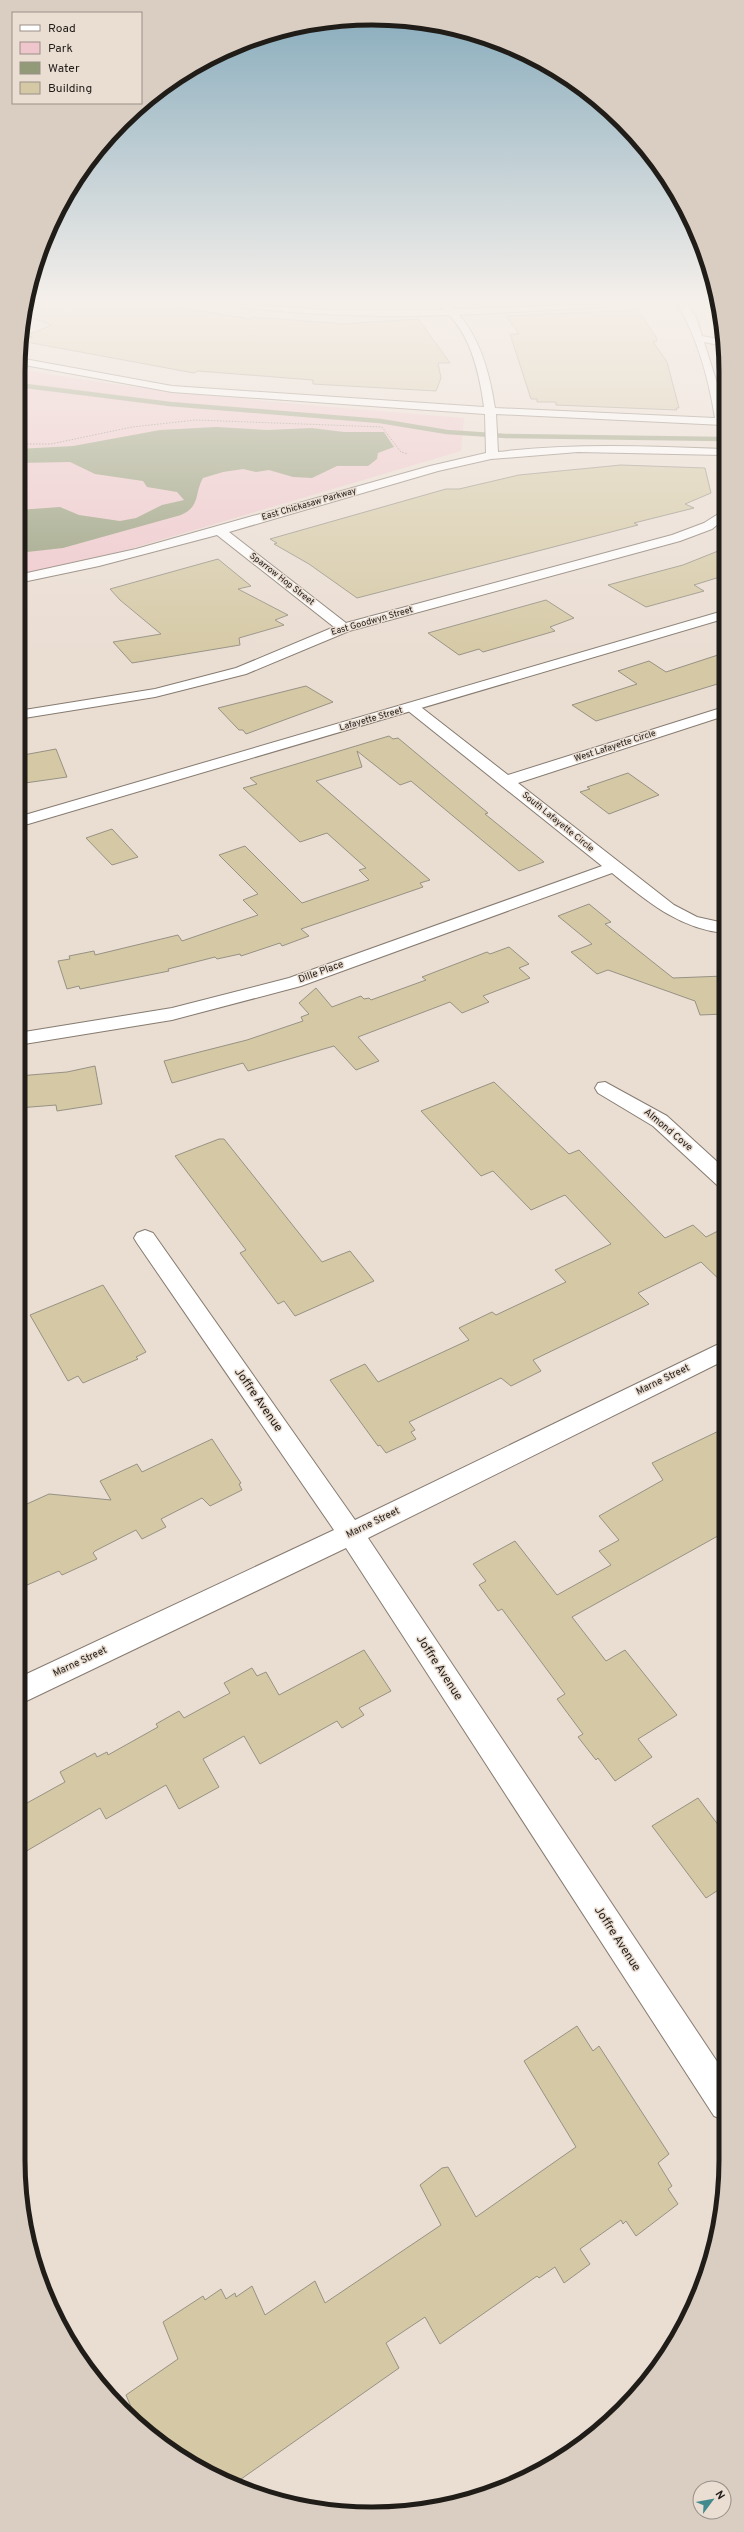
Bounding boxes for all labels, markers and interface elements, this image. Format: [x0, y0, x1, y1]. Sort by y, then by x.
legend [12, 12, 142, 104]
text: Road [48, 21, 76, 37]
text: Park [48, 41, 73, 57]
text: Water [48, 61, 80, 77]
text: Building [48, 81, 92, 97]
street label: East Chickasaw Parkway [260, 485, 358, 523]
street label: Sparrow Hop Street [248, 550, 316, 608]
street label: East Goodwyn Street [330, 604, 414, 638]
street label: Lafayette Street [338, 705, 404, 733]
street label: West Lafayette Circle [573, 728, 657, 764]
street label: South Lafayette Circle [520, 790, 596, 854]
street label: Dille Place [297, 958, 345, 986]
street label: Almond Cove [641, 1106, 695, 1154]
street label: Marne Street [634, 1361, 692, 1399]
street label: Joffre Avenue [230, 1365, 286, 1435]
street label: Marne Street [344, 1504, 402, 1542]
street label: Joffre Avenue [412, 1632, 466, 1704]
street label: Marne Street [51, 1644, 109, 1680]
street label: Joffre Avenue [590, 1903, 644, 1975]
north arrow [692, 2480, 732, 2520]
text: N [712, 2488, 728, 2502]

